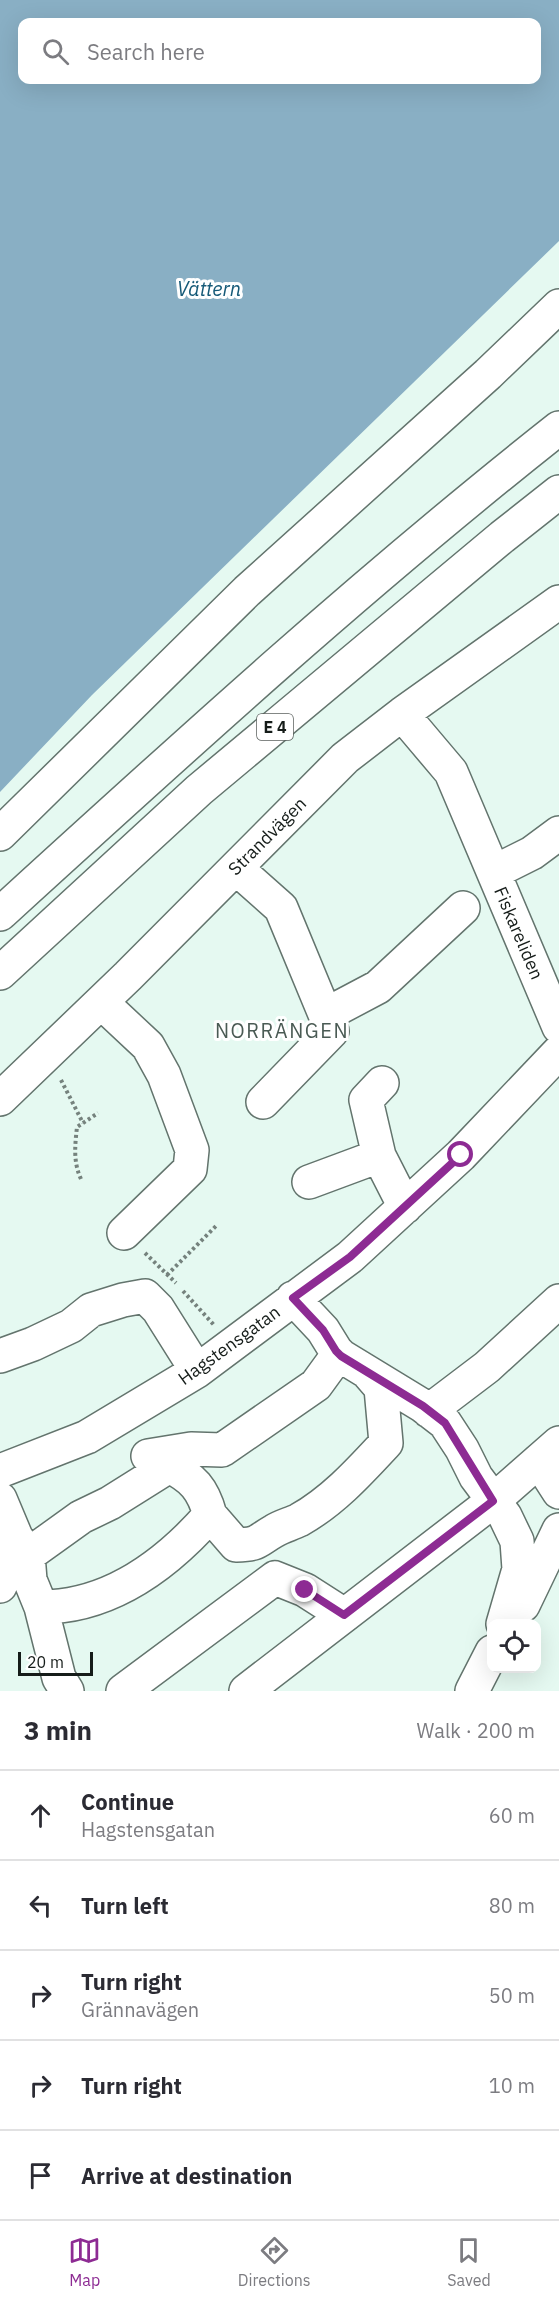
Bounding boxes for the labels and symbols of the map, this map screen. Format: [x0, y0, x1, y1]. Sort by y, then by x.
water label: Vättern [177, 275, 241, 302]
road number: E 4 [257, 714, 293, 740]
street label: Strandvägen [223, 792, 311, 880]
street label: Fiskareliden [489, 883, 549, 983]
district label: NORRÄNGEN [215, 1017, 349, 1044]
route start [447, 1141, 473, 1167]
street label: Hagstensgatan [173, 1300, 285, 1390]
route end [291, 1576, 317, 1602]
scale bar [18, 1649, 93, 1676]

